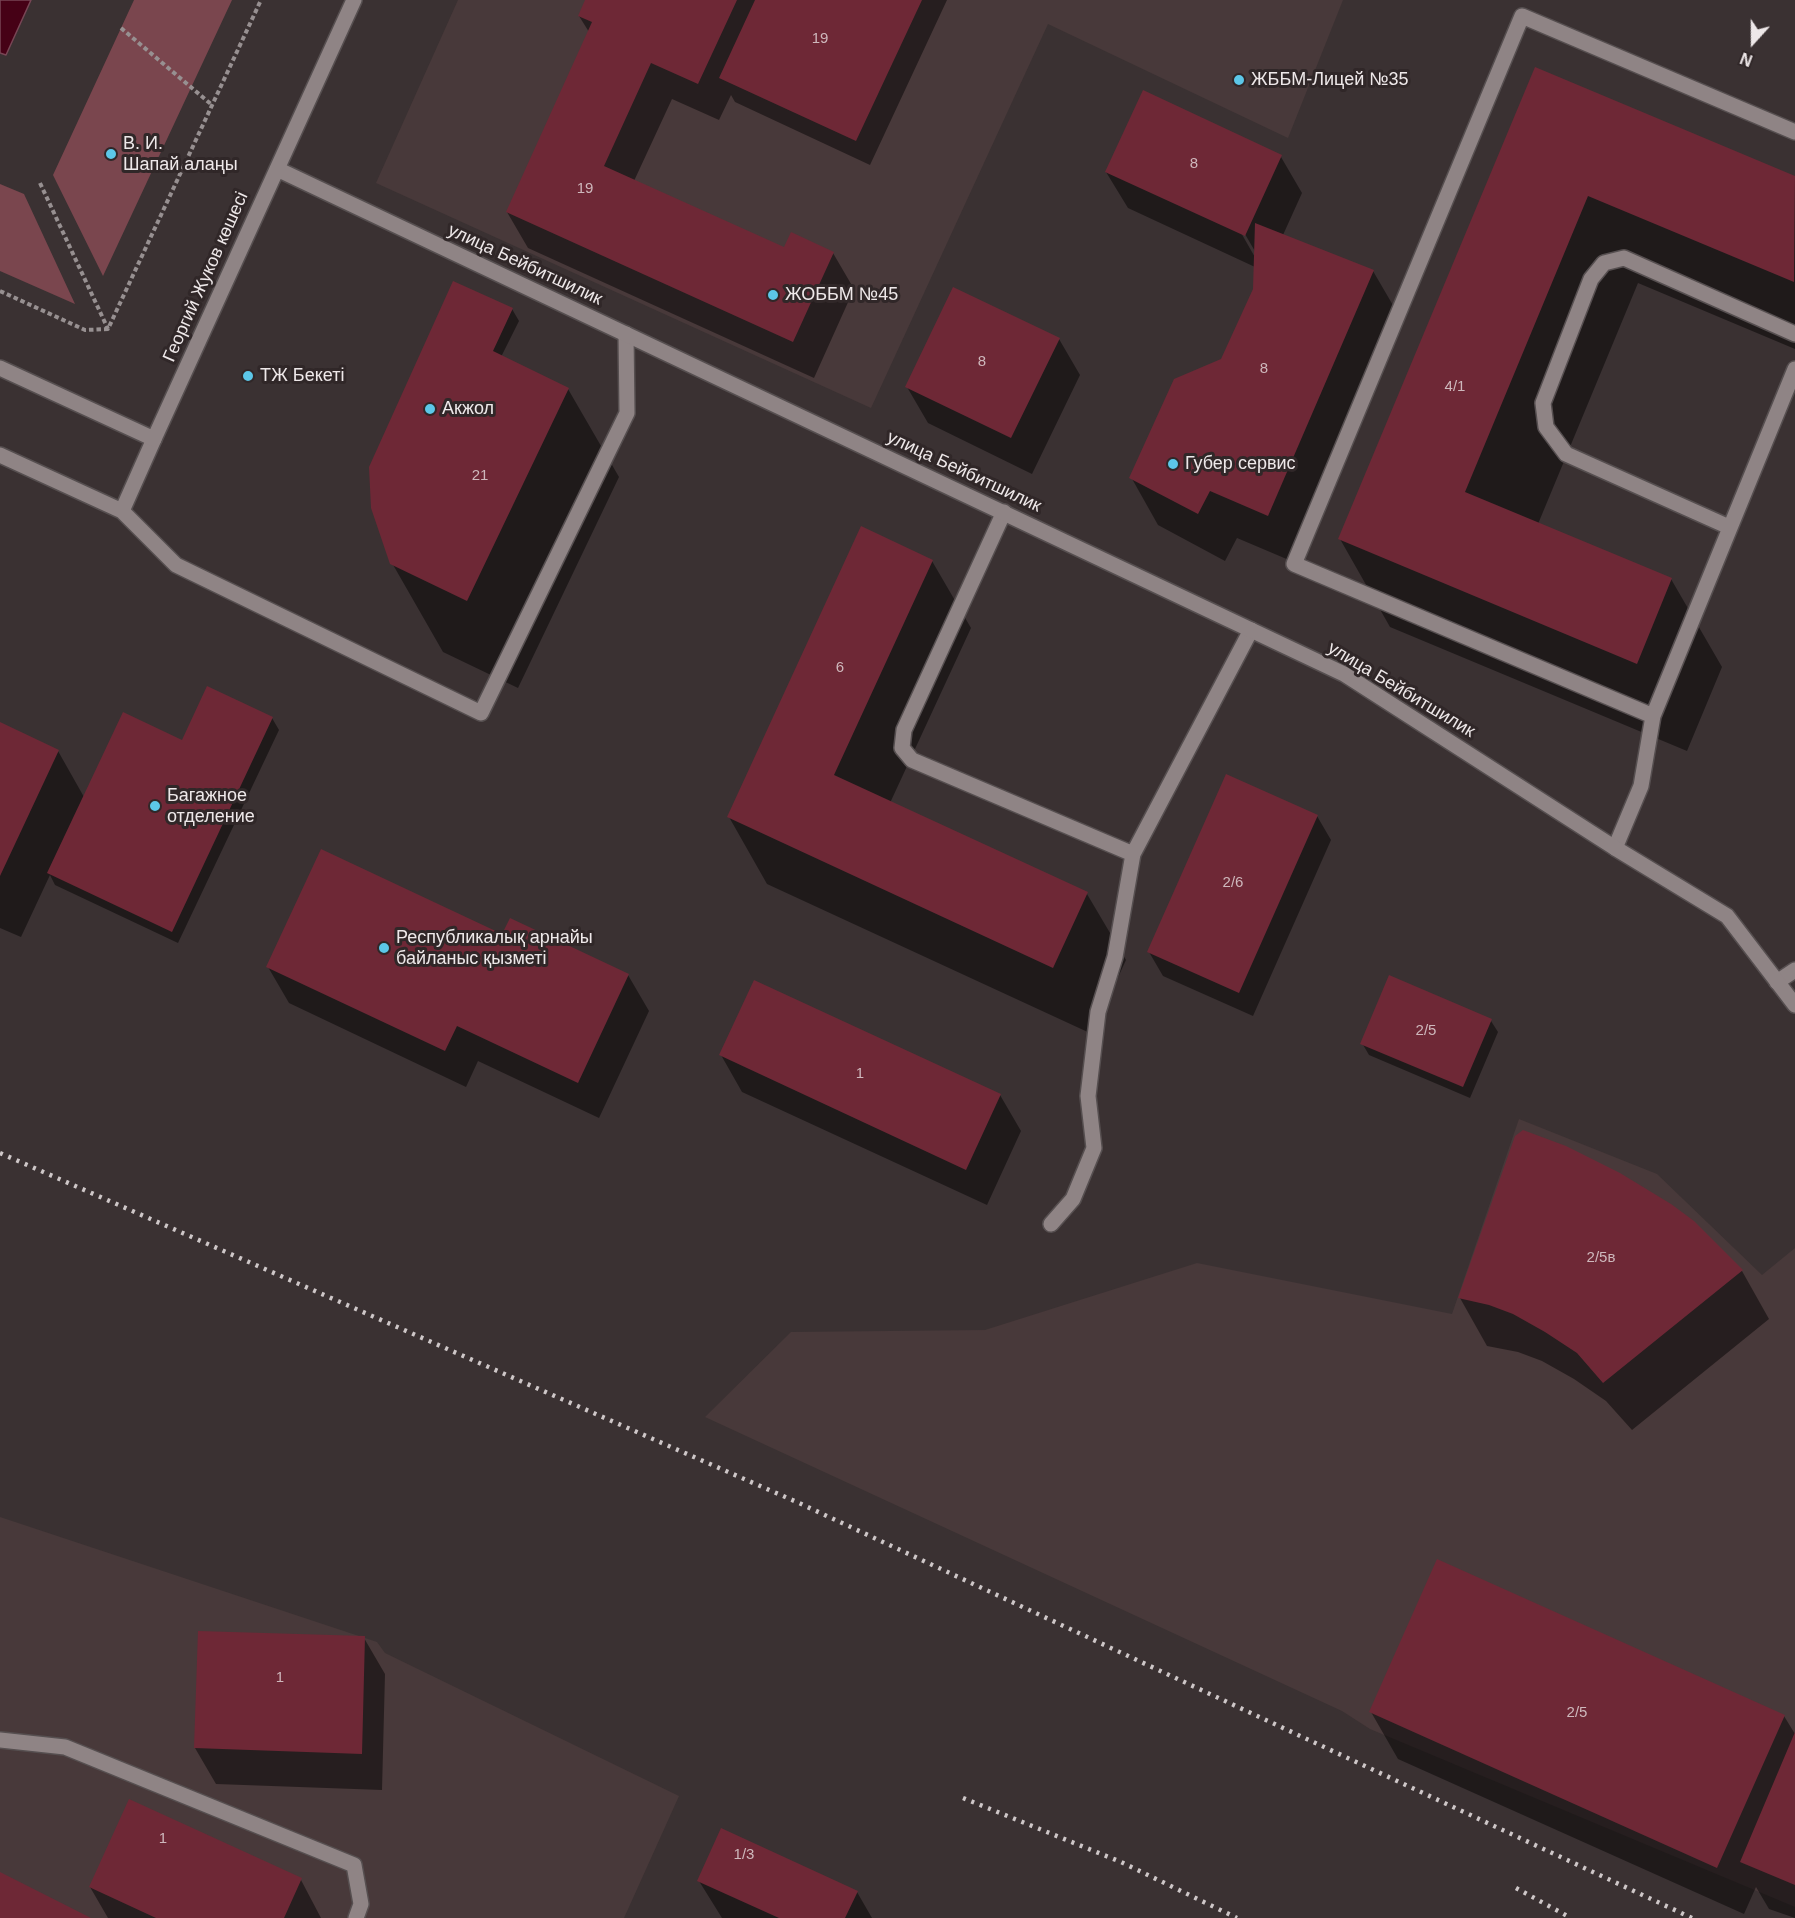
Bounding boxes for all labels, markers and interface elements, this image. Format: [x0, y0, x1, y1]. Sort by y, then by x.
north arrow [1723, 12, 1783, 72]
house number: 19 [812, 30, 828, 48]
text: N [1738, 49, 1755, 69]
place label: ЖББМ-Лицей №35 [1251, 69, 1409, 91]
marker: ЖББМ-Лицей №35 [1232, 73, 1246, 87]
place label: В. И. Шапай алаңы [123, 133, 238, 176]
marker: В. И. Шапай алаңы [104, 147, 118, 161]
house number: 8 [1190, 155, 1198, 173]
house number: 19 [577, 180, 593, 198]
street label: Георгий Жуков көшесі [159, 189, 253, 365]
street label: улица Бейбитшилик [444, 220, 606, 310]
place label: ЖОББМ №45 [785, 284, 898, 306]
marker: ЖОББМ №45 [766, 288, 780, 302]
house number: 8 [978, 353, 986, 371]
house number: 8 [1260, 360, 1268, 378]
place label: ТЖ Бекеті [260, 365, 344, 387]
marker: ТЖ Бекеті [241, 369, 255, 383]
house number: 4/1 [1445, 378, 1465, 396]
place label: Акжол [442, 398, 494, 420]
marker: Акжол [423, 402, 437, 416]
street label: улица Бейбитшилик [883, 427, 1045, 517]
place label: Губер сервис [1185, 453, 1296, 475]
marker: Губер сервис [1166, 457, 1180, 471]
house number: 21 [472, 467, 488, 485]
street label: улица Бейбитшилик [1323, 638, 1479, 742]
house number: 6 [836, 659, 844, 677]
place label: Багажное отделение [167, 785, 255, 828]
marker: Багажное отделение [148, 799, 162, 813]
house number: 2/6 [1223, 874, 1243, 892]
place label: Республикалық арнайы байланыс қызметі [396, 927, 593, 970]
marker: Республикалық арнайы байланыс қызметі [377, 941, 391, 955]
house number: 2/5 [1416, 1022, 1436, 1040]
house number: 1 [856, 1065, 864, 1083]
house number: 2/5в [1587, 1249, 1615, 1267]
house number: 1 [276, 1669, 284, 1687]
house number: 2/5 [1567, 1704, 1587, 1722]
house number: 1 [159, 1830, 167, 1848]
house number: 1/3 [734, 1846, 754, 1864]

